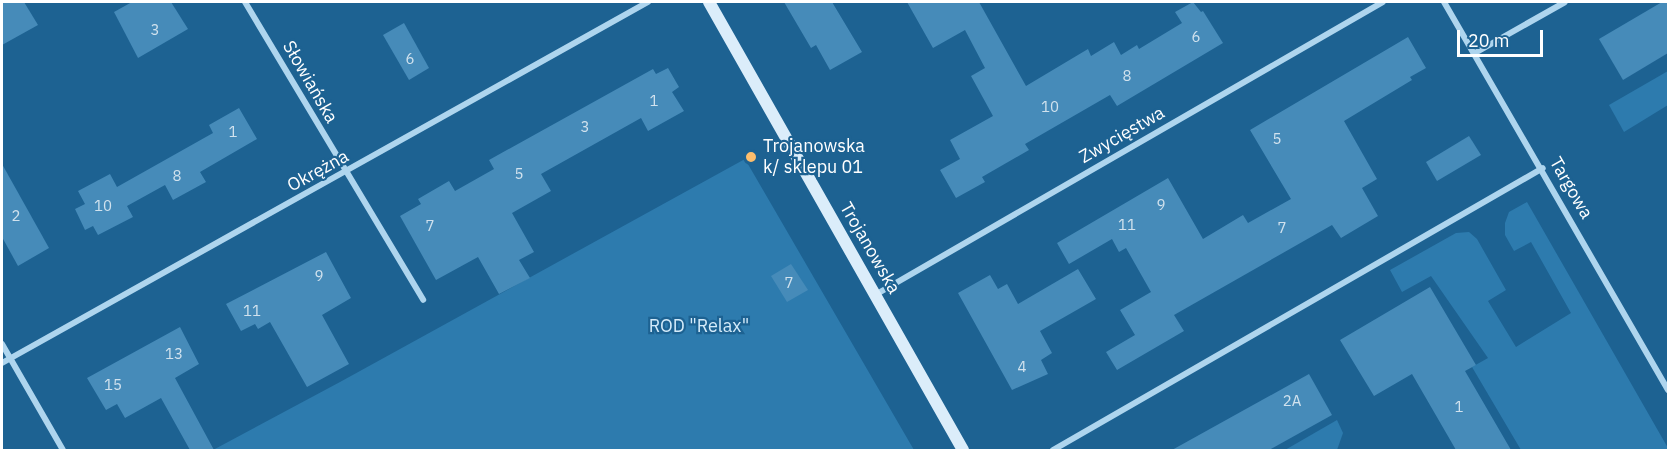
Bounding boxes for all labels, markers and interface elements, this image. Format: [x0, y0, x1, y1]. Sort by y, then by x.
scale bar [1460, 18, 1546, 56]
house number: 3 [151, 21, 159, 39]
house number: 6 [1192, 28, 1200, 46]
text: 20 m [1468, 29, 1510, 52]
street label: Słowiańska [278, 37, 342, 127]
house number: 6 [406, 50, 414, 68]
house number: 8 [1123, 67, 1131, 85]
house number: 1 [650, 92, 658, 110]
house number: 10 [1041, 98, 1059, 116]
street label: Zwycięstwa [1076, 102, 1168, 168]
house number: 3 [581, 118, 589, 136]
house number: 1 [229, 123, 237, 141]
house number: 5 [1273, 130, 1281, 148]
place label: Trojanowska k/ sklepu 01 [763, 136, 865, 178]
street label: Okrężna [284, 145, 352, 197]
marker: Trojanowska k/ sklepu 01 [744, 150, 758, 164]
street label: Targowa [1545, 153, 1597, 223]
house number: 5 [515, 165, 523, 183]
house number: 8 [173, 167, 181, 185]
house number: 9 [1157, 196, 1165, 214]
house number: 10 [94, 197, 112, 215]
street label: Trojanowska [835, 198, 905, 298]
house number: 2 [12, 207, 20, 225]
house number: 11 [1118, 216, 1136, 234]
house number: 7 [426, 217, 434, 235]
house number: 7 [1278, 219, 1286, 237]
house number: 9 [315, 267, 323, 285]
house number: 7 [785, 274, 793, 292]
house number: 11 [243, 302, 261, 320]
park label: ROD "Relax" [649, 315, 749, 337]
house number: 13 [165, 345, 183, 363]
house number: 4 [1018, 358, 1026, 376]
house number: 15 [104, 376, 122, 394]
house number: 2A [1283, 392, 1301, 410]
house number: 1 [1455, 398, 1463, 416]

